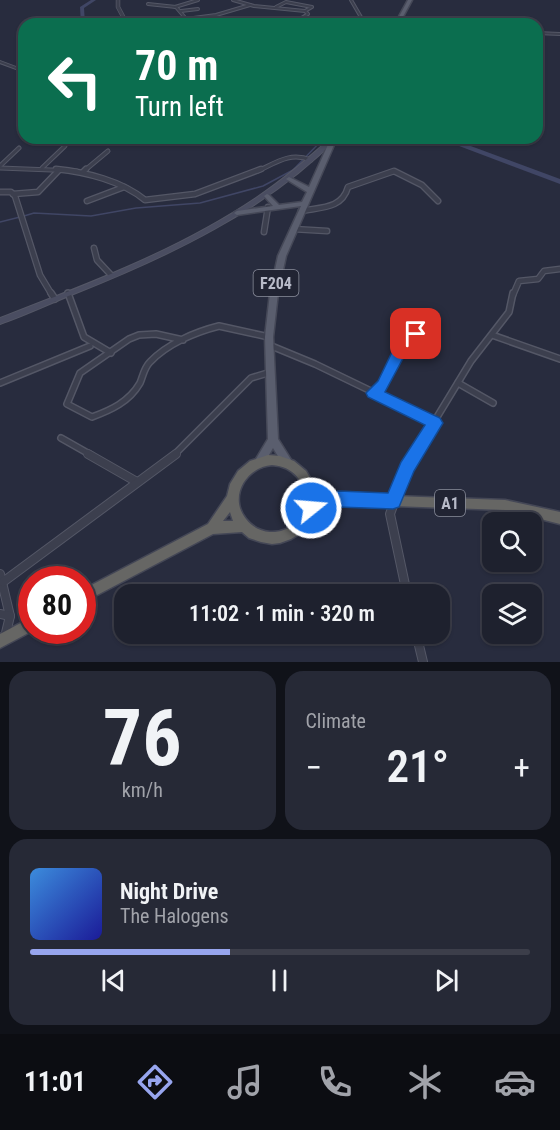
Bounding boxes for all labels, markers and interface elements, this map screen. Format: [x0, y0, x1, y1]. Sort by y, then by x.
text: 70 m [135, 41, 218, 90]
icon: left [36, 42, 114, 120]
text: Turn left [135, 91, 224, 123]
road number: F204 [254, 270, 298, 296]
pin [390, 308, 441, 359]
icon: arrive [399, 317, 432, 350]
position arrow [279, 476, 343, 540]
road number: A1 [435, 490, 465, 516]
map controls [482, 512, 542, 644]
button: search [482, 512, 542, 572]
speed limit sign: 80 [18, 566, 96, 644]
button: layers [482, 584, 542, 644]
text: 11:02 · 1 min · 320 m [189, 601, 375, 626]
text: 76 [103, 693, 182, 784]
text: Climate [306, 709, 366, 733]
text: 21° [386, 740, 449, 793]
text: − [306, 748, 322, 787]
text: + [514, 748, 530, 787]
text: km/h [122, 778, 163, 802]
text: Night Drive [120, 879, 218, 904]
text: The Halogens [120, 904, 229, 928]
icon: previous [97, 964, 130, 997]
icon: pause [263, 964, 296, 997]
icon: next [430, 964, 463, 997]
icon: directions [134, 1061, 176, 1103]
icon: music [224, 1061, 266, 1103]
icon: phone [314, 1061, 356, 1103]
icon: climate [404, 1061, 446, 1103]
icon: car [494, 1061, 536, 1103]
text: 11:01 [24, 1066, 86, 1098]

